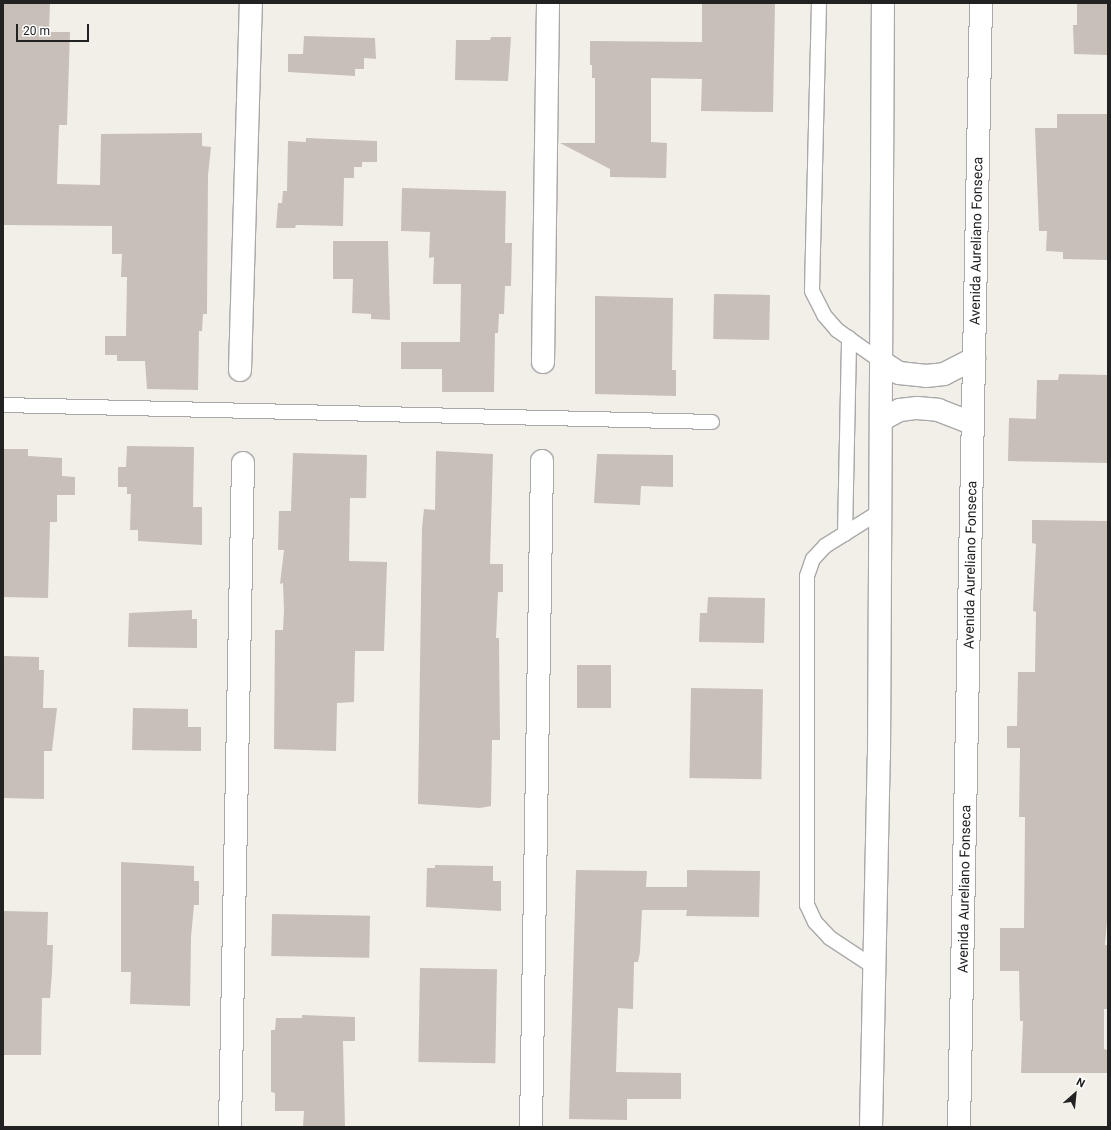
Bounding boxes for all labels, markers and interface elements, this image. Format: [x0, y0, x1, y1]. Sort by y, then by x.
scale bar [18, 16, 91, 42]
text: 20 m [23, 24, 50, 38]
street label: Avenida Aureliano Fonseca [966, 157, 986, 325]
street label: Avenida Aureliano Fonseca [960, 481, 980, 649]
street label: Avenida Aureliano Fonseca [954, 805, 974, 973]
north arrow [1055, 1074, 1095, 1114]
text: N [1074, 1075, 1087, 1090]

